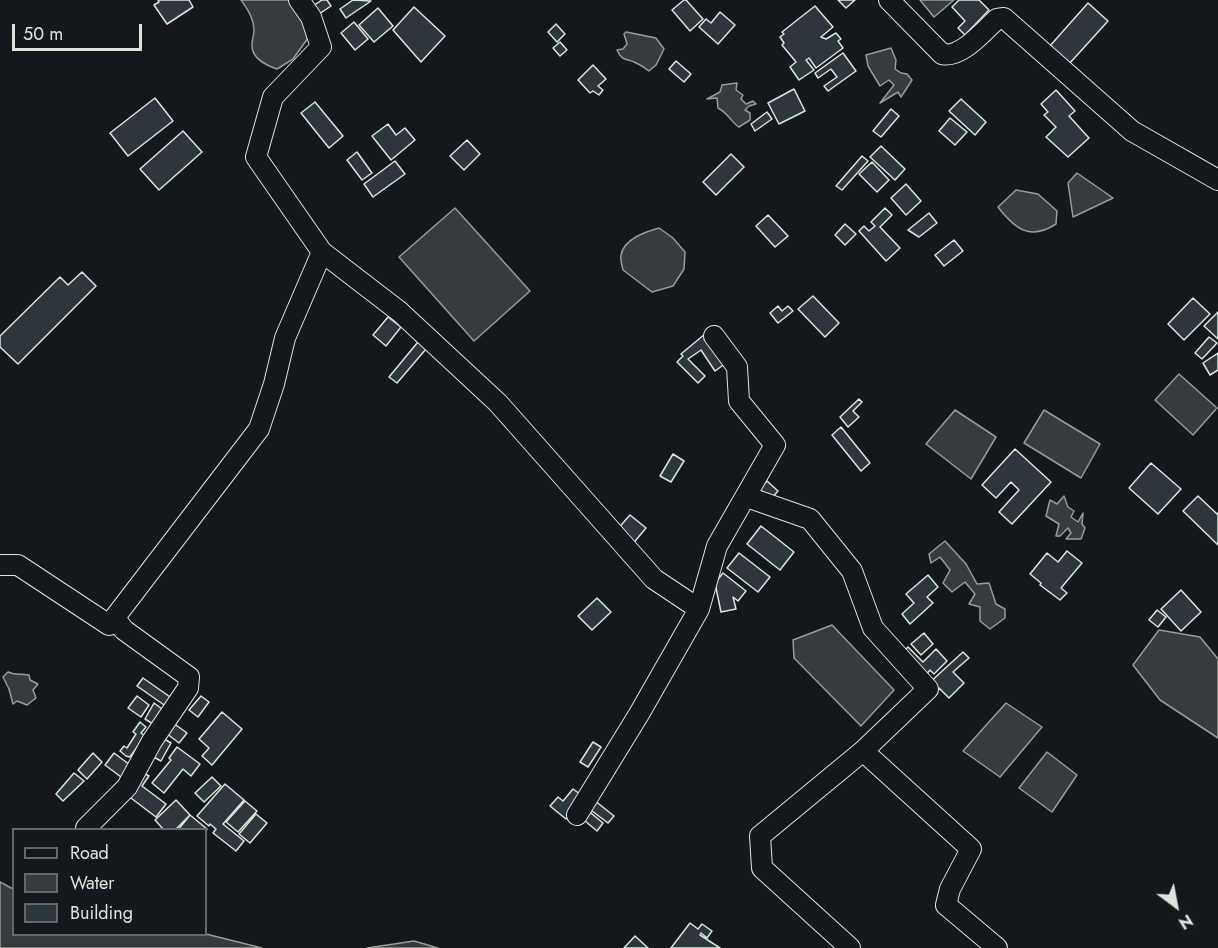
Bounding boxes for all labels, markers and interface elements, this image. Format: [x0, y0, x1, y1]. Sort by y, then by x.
scale bar [15, 12, 146, 50]
text: 50 m [23, 21, 63, 47]
legend [12, 828, 207, 936]
text: Road [70, 840, 109, 866]
text: Water [70, 870, 114, 896]
north arrow [1146, 876, 1206, 936]
text: Building [70, 900, 133, 926]
text: N [1174, 909, 1197, 935]

